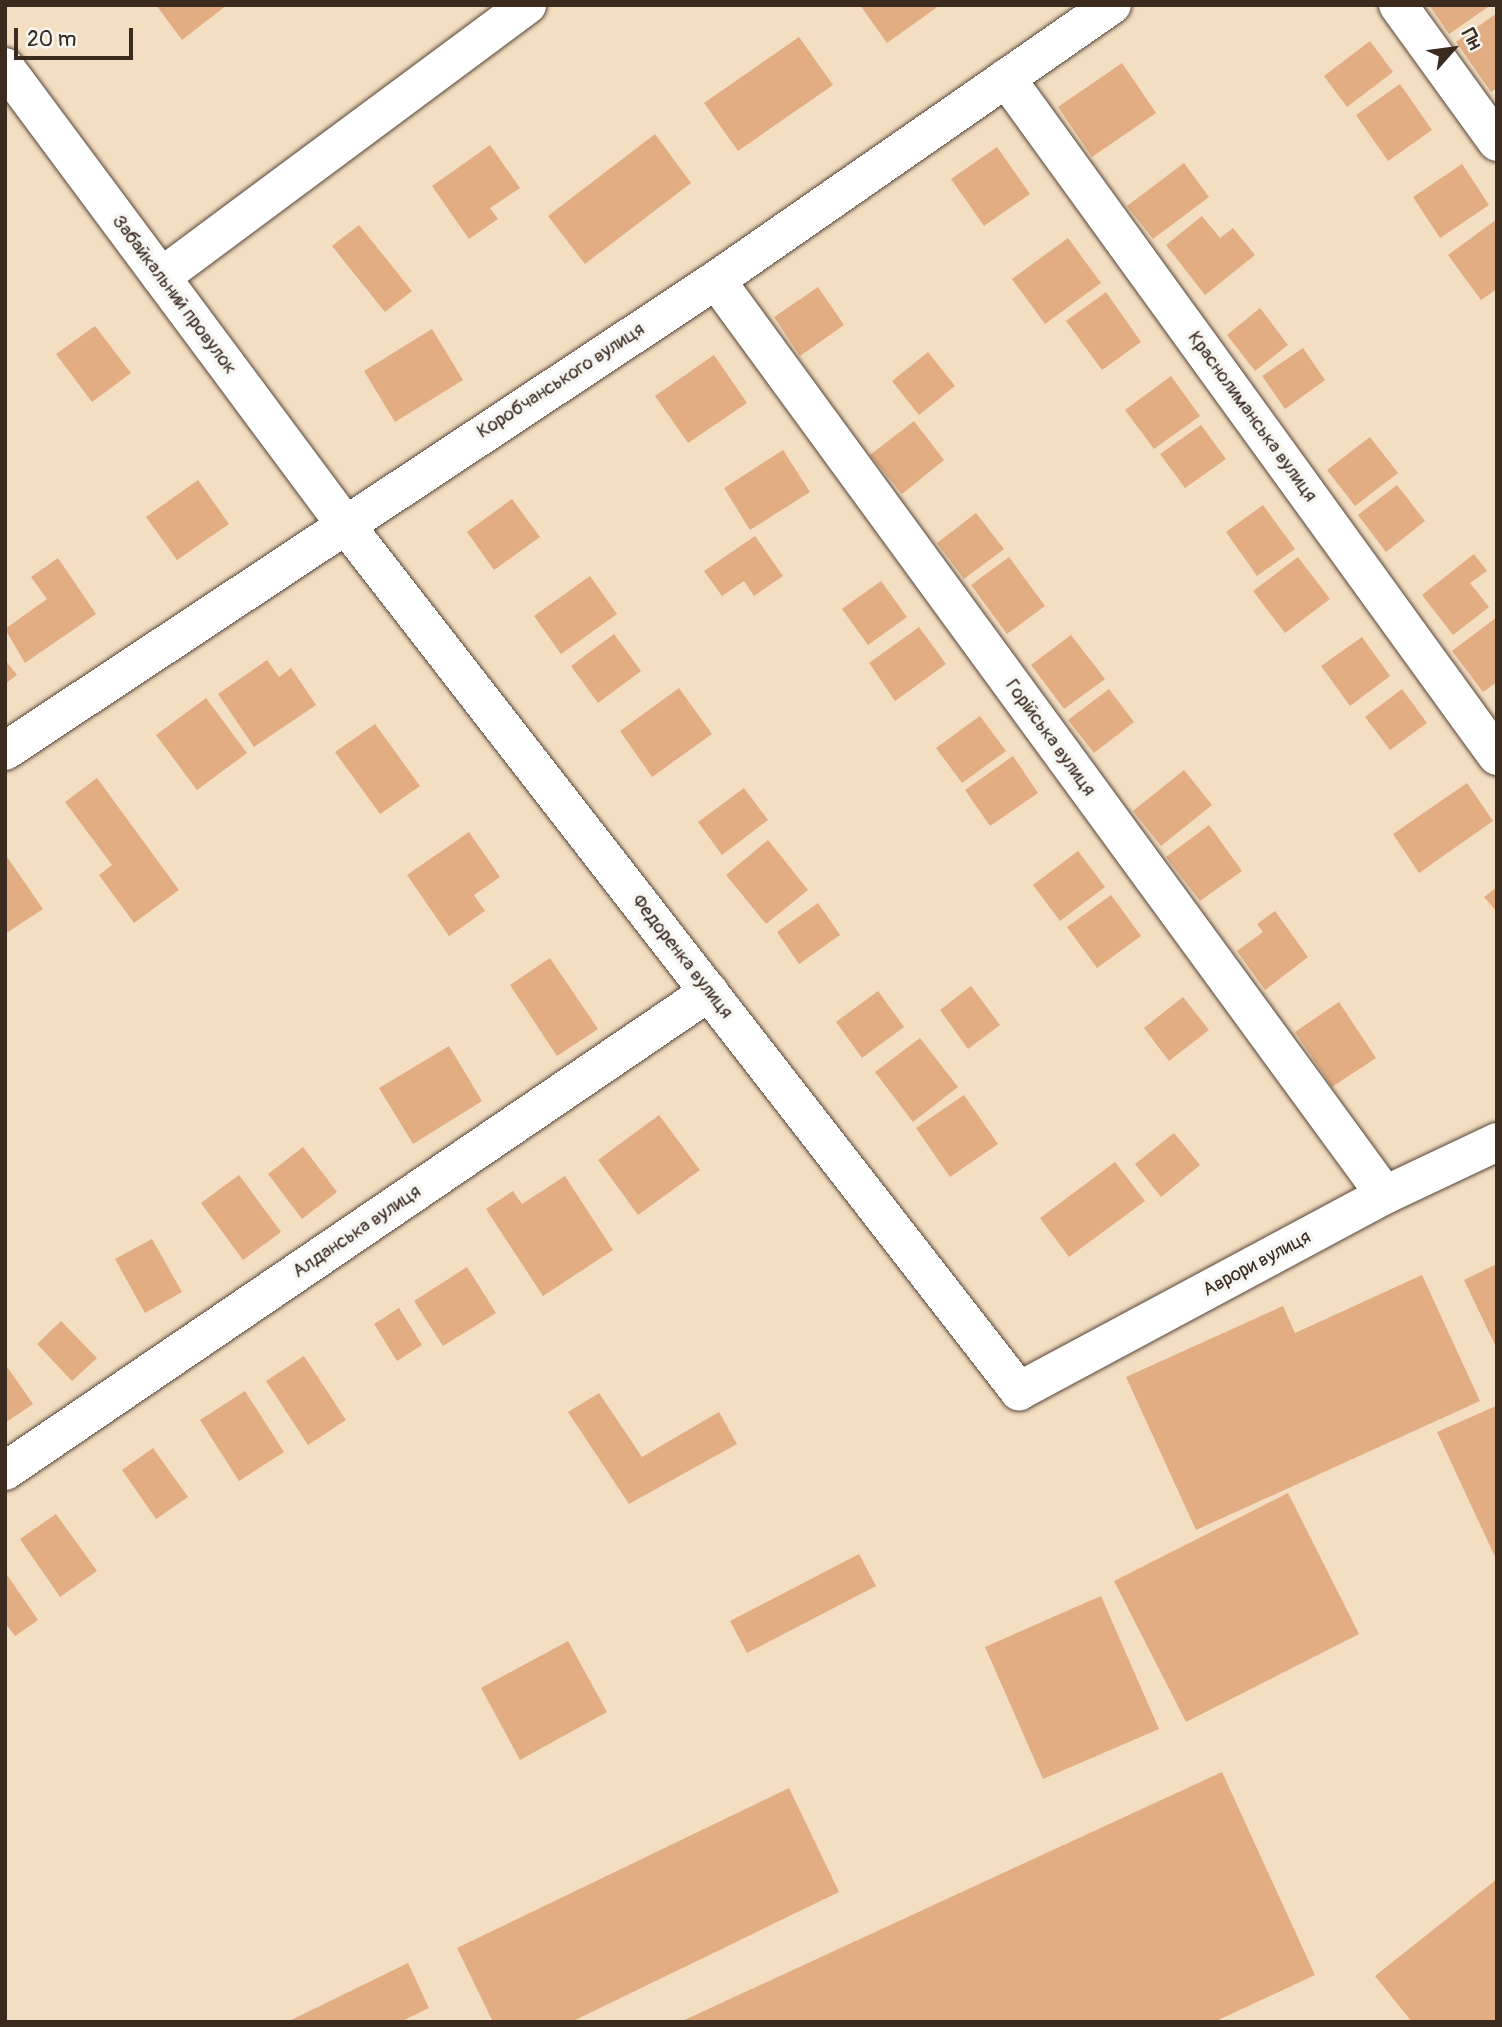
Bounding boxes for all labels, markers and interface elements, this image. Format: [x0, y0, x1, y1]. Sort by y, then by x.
scale bar [18, 14, 136, 58]
north arrow [1418, 14, 1488, 84]
text: Пн [1456, 24, 1487, 54]
text: 20 m [27, 26, 76, 53]
street label: Забайкальний провулок [107, 211, 241, 379]
street label: Коробчанського вулиця [473, 318, 649, 444]
street label: Краснолиманська вулиця [1182, 327, 1322, 507]
street label: Горійська вулиця [1000, 675, 1100, 801]
street label: Федоренка вулиця [627, 890, 737, 1024]
street label: Алданська вулиця [288, 1181, 426, 1283]
street label: Аврори вулиця [1199, 1226, 1315, 1302]

